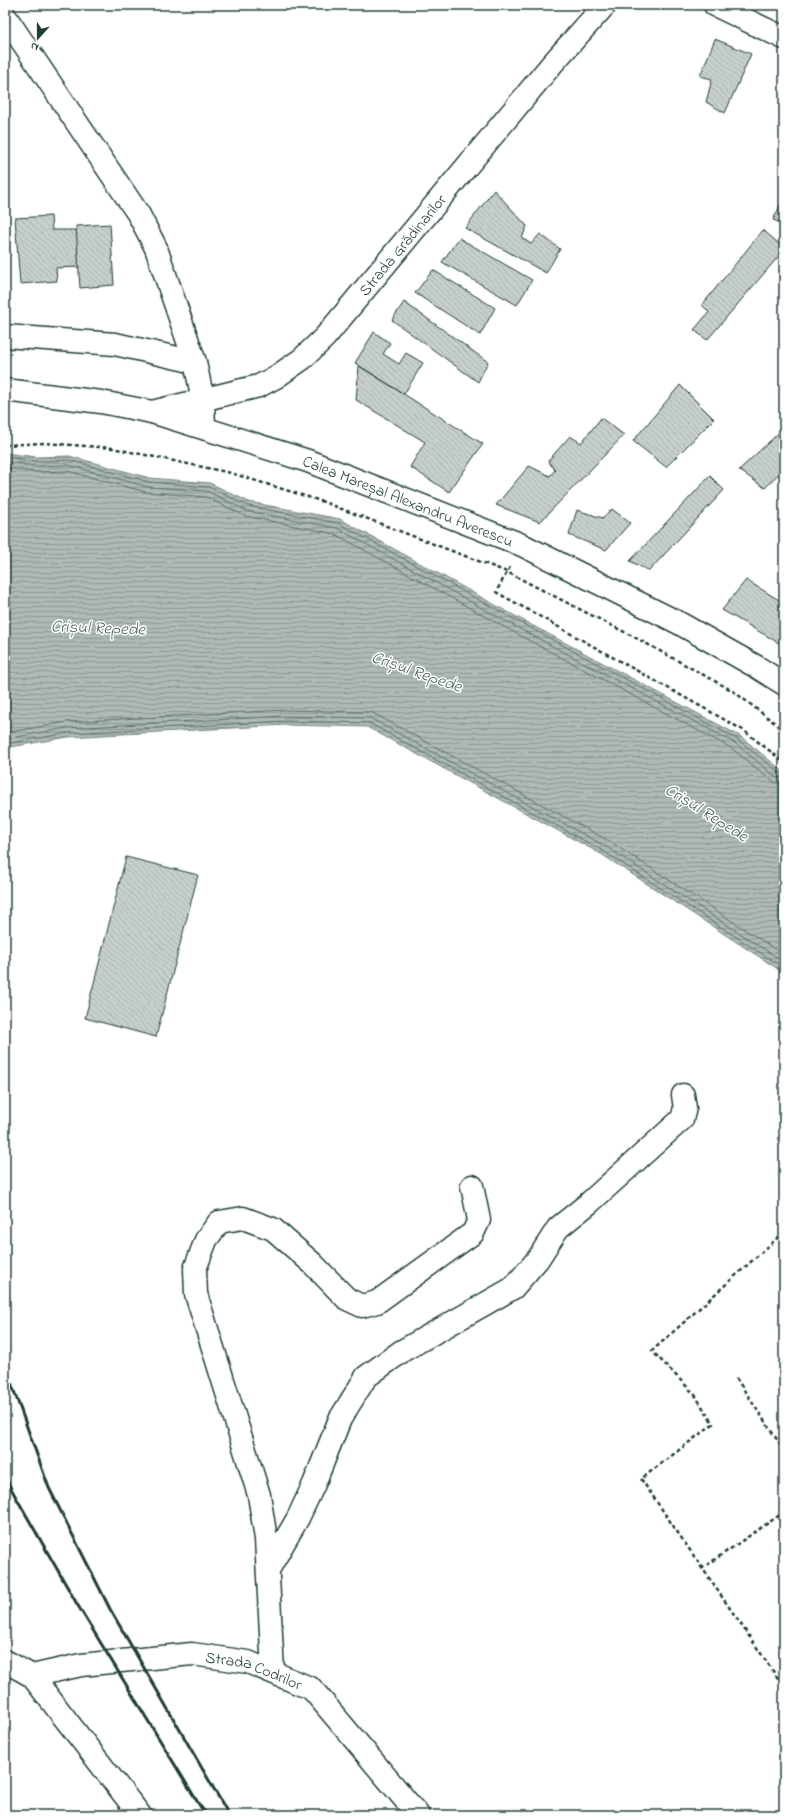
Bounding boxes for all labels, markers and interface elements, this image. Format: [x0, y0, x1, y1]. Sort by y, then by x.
north arrow [18, 18, 58, 58]
text: N [28, 38, 41, 55]
street label: Strada Grădinarilor [354, 190, 453, 302]
street label: Calea Mareșal Alexandru Averescu [299, 450, 517, 554]
water label: Crișul Repede [50, 614, 147, 643]
water label: Crișul Repede [368, 645, 466, 700]
water label: Crișul Repede [660, 778, 754, 850]
street label: Strada Codrilor [204, 1646, 305, 1698]

